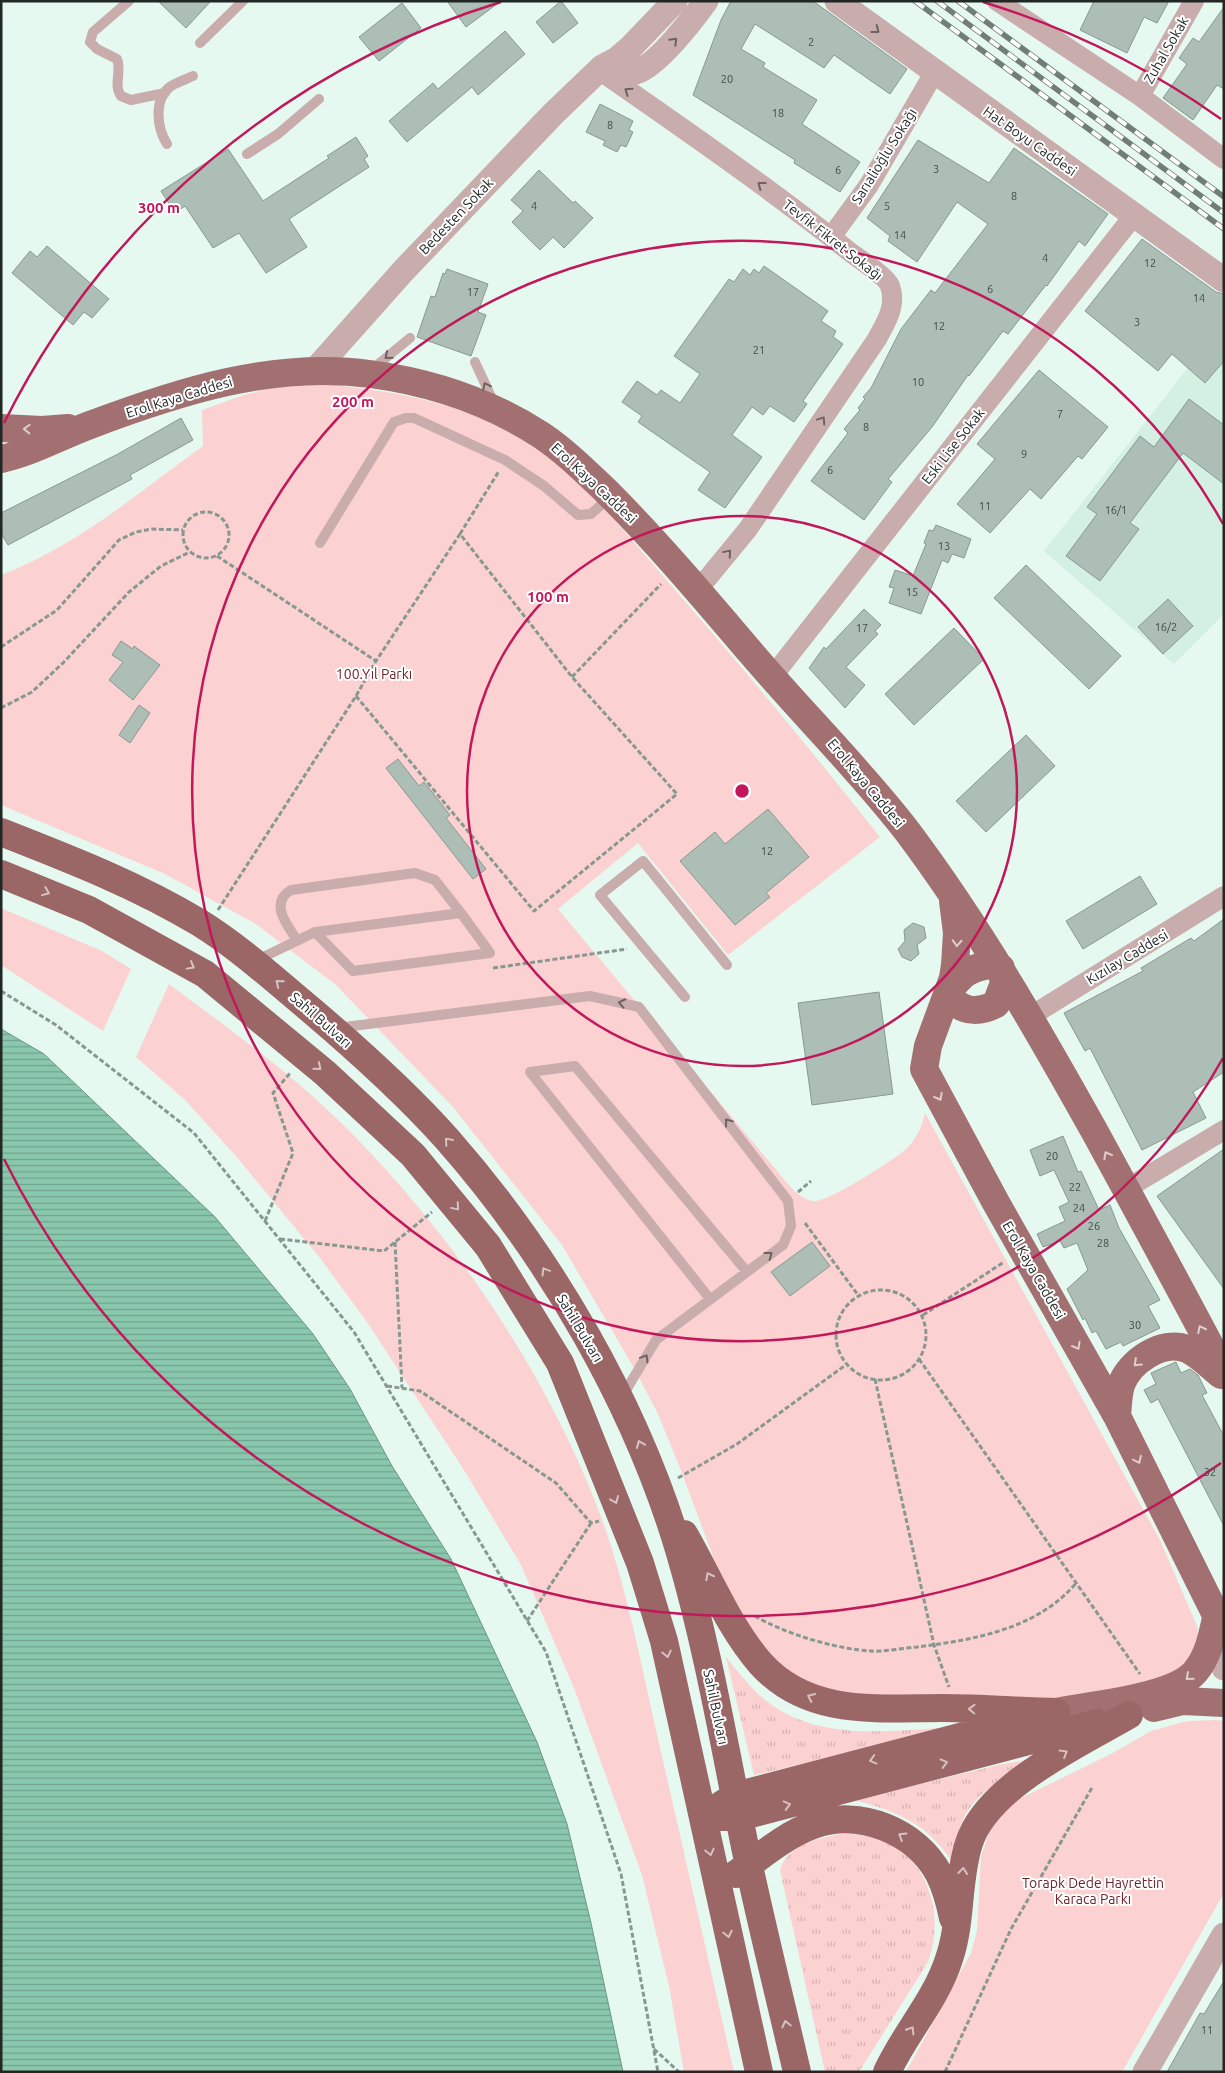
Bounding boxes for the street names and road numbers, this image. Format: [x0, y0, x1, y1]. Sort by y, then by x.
street label: Zuhal Sokak [1140, 14, 1192, 86]
street label: Hat Boyu Caddesi [980, 103, 1080, 179]
street label: Sarıalioğlu Sokağı [848, 105, 920, 207]
street label: Bedesten Sokak [416, 175, 496, 257]
street label: Tevfik Fikret Sokağı [780, 196, 886, 284]
street label: Erol Kaya Caddesi [124, 373, 234, 421]
street label: Eski Lise Sokak [918, 405, 988, 487]
street label: Erol Kaya Caddesi [548, 439, 640, 527]
street label: Erol Kaya Caddesi [824, 736, 908, 830]
street label: Kızılay Caddesi [1083, 926, 1171, 988]
street label: Sahil Bulvarı [287, 989, 355, 1051]
street label: Erol Kaya Caddesi [999, 1218, 1069, 1322]
street label: Sahil Bulvarı [554, 1291, 606, 1365]
street label: Sahil Bulvarı [700, 1668, 732, 1746]

